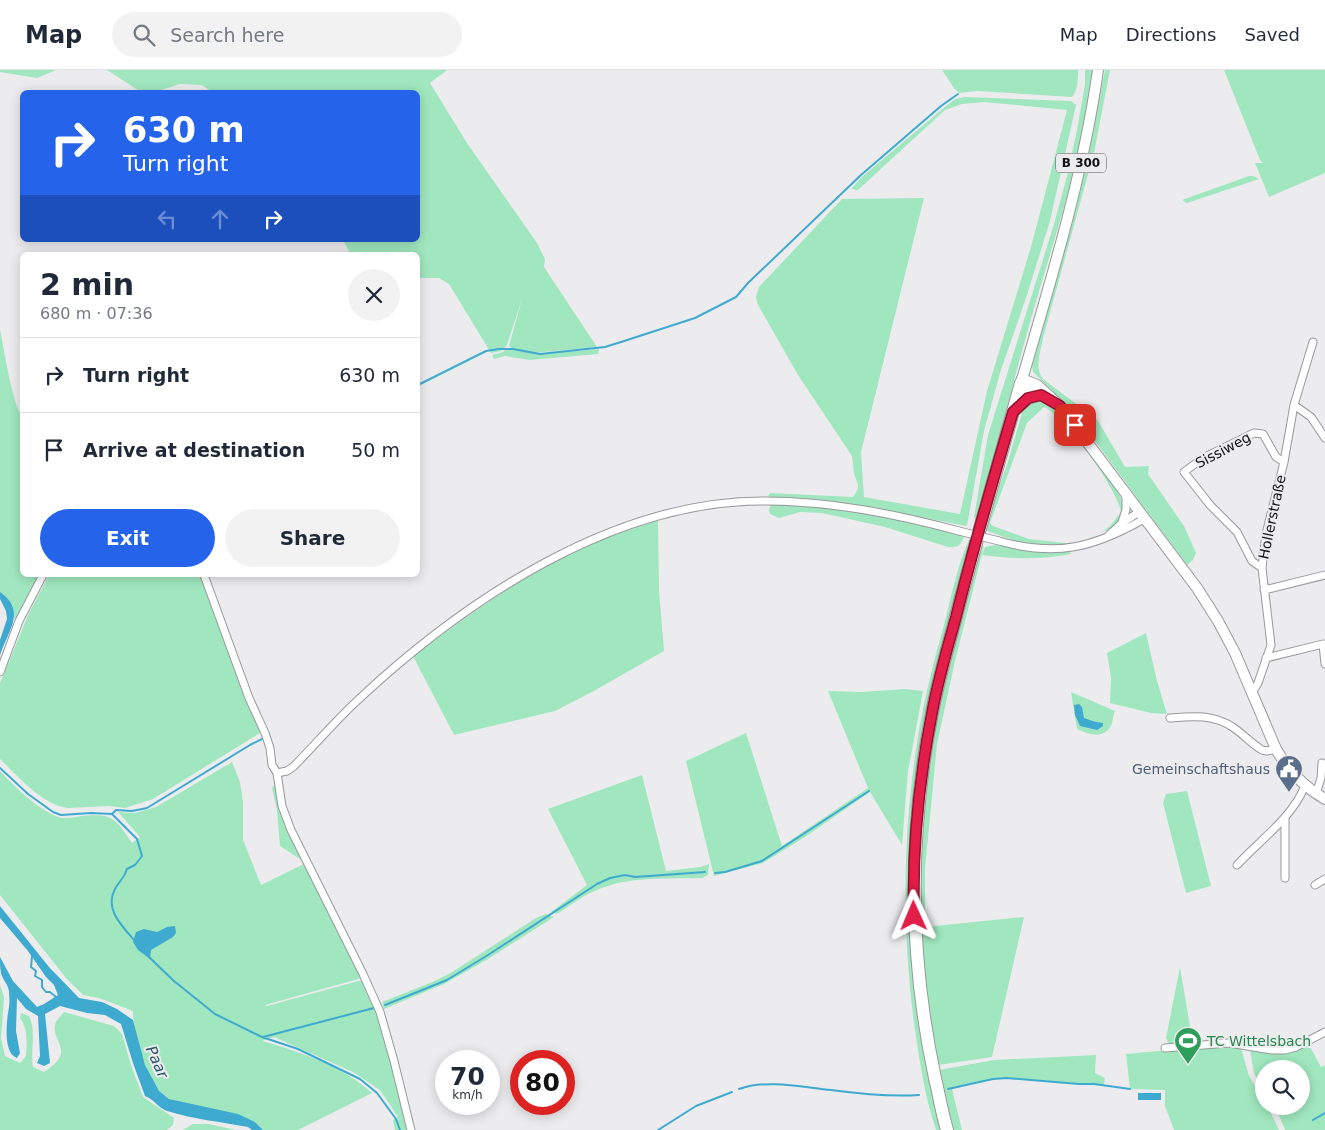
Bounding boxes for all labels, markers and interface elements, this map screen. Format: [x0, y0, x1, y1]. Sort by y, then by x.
search box [112, 12, 462, 57]
text: Map [25, 21, 82, 49]
icon: search [130, 21, 158, 49]
text: Search here [170, 24, 284, 46]
text: Map [1060, 24, 1098, 45]
text: Directions [1126, 24, 1216, 45]
text: Saved [1244, 24, 1300, 45]
icon: right [40, 110, 105, 175]
text: 630 m [123, 110, 245, 150]
text: Turn right [123, 151, 228, 176]
road number: B 300 [1056, 154, 1106, 172]
icon: left [153, 205, 181, 233]
icon: ahead [206, 205, 234, 233]
icon: right [259, 205, 287, 233]
text: 2 min [40, 267, 134, 302]
button: close [348, 269, 400, 321]
text: 680 m · 07:36 [40, 304, 153, 323]
icon: right [40, 361, 68, 389]
text: Turn right [83, 364, 189, 386]
text: 630 m [339, 364, 400, 386]
pin [1054, 404, 1096, 446]
icon: arrive [1061, 411, 1089, 439]
street label: Sissiweg [1193, 429, 1253, 471]
icon: arrive [40, 436, 68, 464]
text: Arrive at destination [83, 439, 305, 461]
text: 50 m [351, 439, 400, 461]
street label: Hollerstraße [1255, 473, 1289, 561]
button: Exit [40, 509, 215, 567]
button: Share [225, 509, 400, 567]
public building icon: Gemeinschaftshaus [1274, 754, 1304, 793]
place label: Gemeinschaftshaus [1132, 761, 1270, 777]
position arrow [887, 889, 939, 941]
sports icon: TC Wittelsbach [1173, 1026, 1203, 1065]
place label: TC Wittelsbach [1206, 1033, 1311, 1049]
water label: Paar [142, 1043, 172, 1082]
speed limit sign: 80 [510, 1050, 575, 1115]
map controls [1255, 1060, 1310, 1115]
button: search [1255, 1060, 1310, 1115]
text: 70 [450, 1062, 485, 1091]
text: km/h [452, 1088, 483, 1102]

